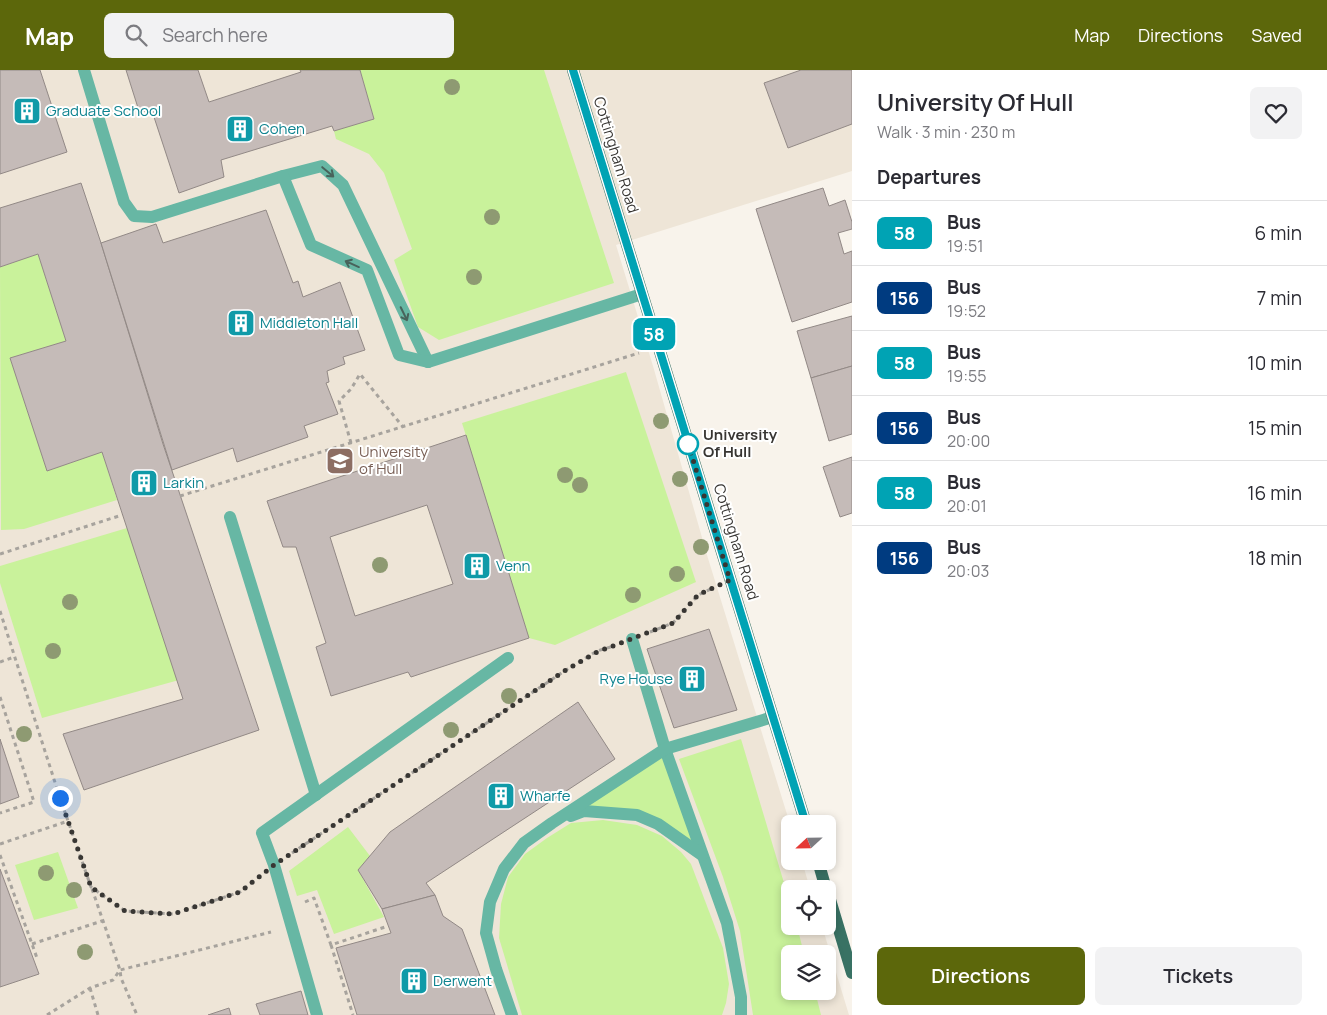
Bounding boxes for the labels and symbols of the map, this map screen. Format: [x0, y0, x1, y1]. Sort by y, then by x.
street label: Cottingham Road [589, 94, 644, 216]
building icon: Graduate School [12, 96, 42, 126]
place label: Graduate School [46, 100, 161, 121]
building icon: Cohen [225, 114, 255, 144]
place label: Cohen [259, 118, 305, 139]
one-way arrow [322, 167, 335, 178]
one-way arrow [345, 258, 360, 268]
one-way arrow [400, 306, 410, 321]
building icon: Middleton Hall [226, 308, 256, 338]
place label: Middleton Hall [260, 312, 358, 333]
line badge: 58 [632, 318, 676, 350]
place label: University Of Hull [703, 424, 778, 462]
marker: University Of Hull [677, 433, 699, 455]
place label: University of Hull [359, 441, 428, 479]
school or university icon: University of Hull [325, 446, 355, 476]
building icon: Larkin [129, 468, 159, 498]
place label: Larkin [163, 472, 204, 493]
street label: Cottingham Road [709, 481, 764, 603]
building icon: Venn [462, 551, 492, 581]
place label: Venn [496, 555, 531, 576]
building icon: Rye House [677, 664, 707, 694]
place label: Rye House [599, 668, 673, 689]
building icon: Wharfe [486, 781, 516, 811]
place label: Wharfe [520, 785, 571, 806]
your location [48, 786, 73, 811]
north arrow [781, 815, 836, 870]
building icon: Derwent [399, 966, 429, 996]
place label: Derwent [433, 970, 492, 991]

